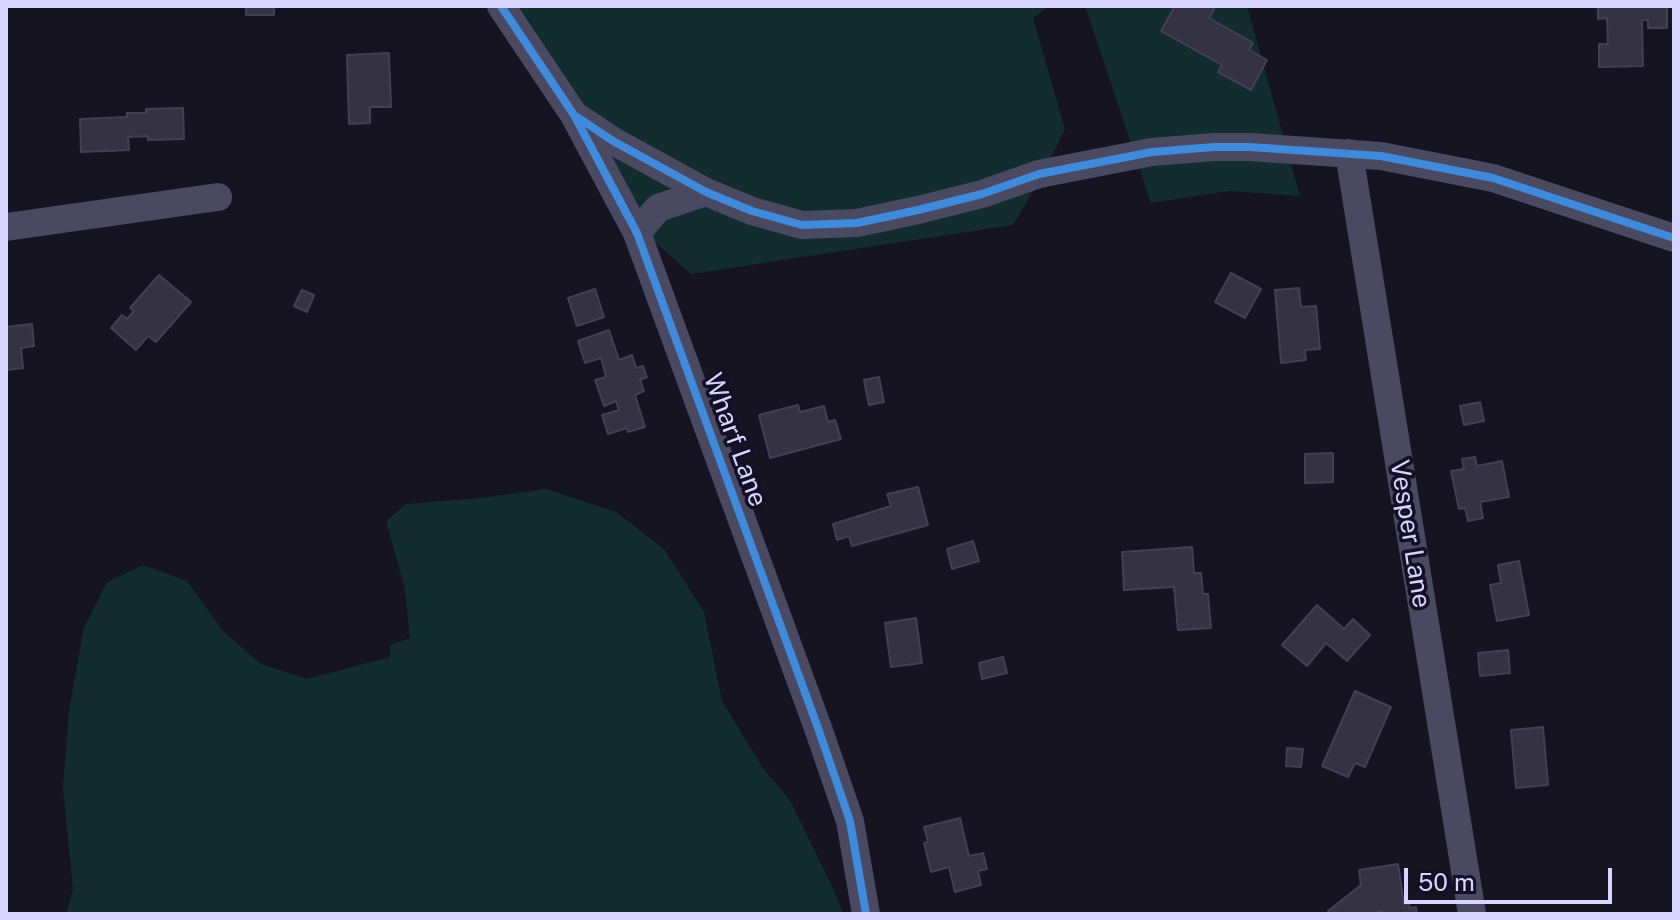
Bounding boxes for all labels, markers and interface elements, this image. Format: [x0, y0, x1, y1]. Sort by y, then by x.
street label: Wharf Lane [696, 369, 774, 511]
street label: Vesper Lane [1383, 458, 1437, 610]
scale bar [1408, 852, 1616, 902]
text: 50 m [1418, 868, 1475, 896]

